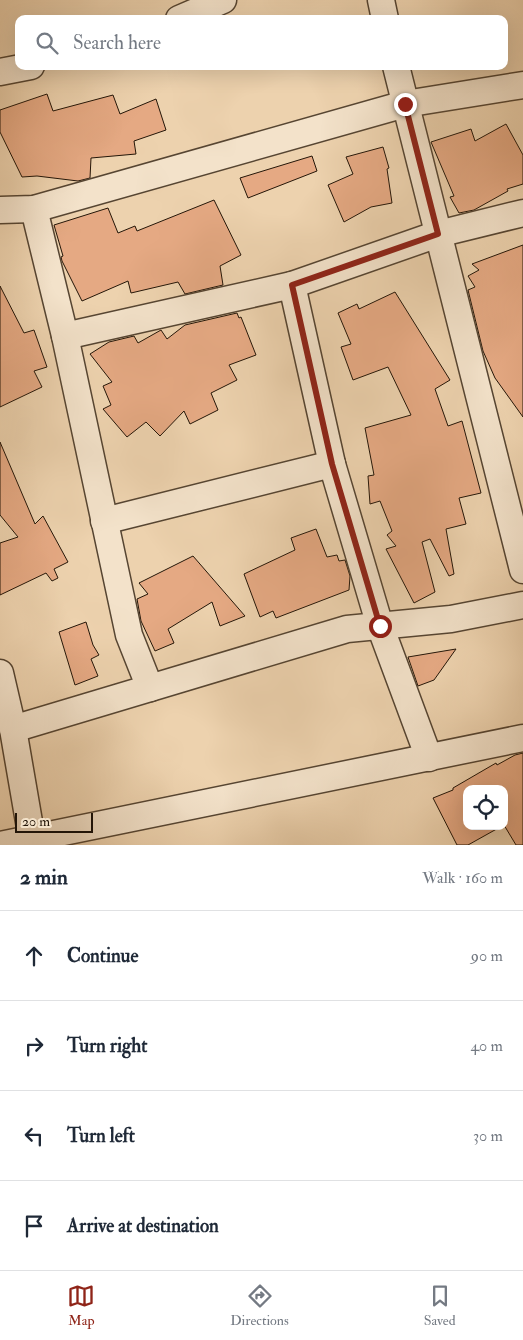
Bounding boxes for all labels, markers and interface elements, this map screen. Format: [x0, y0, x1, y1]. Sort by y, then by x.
search box [15, 15, 508, 70]
icon: search [33, 29, 61, 57]
text: Search here [73, 31, 161, 55]
route end [394, 93, 417, 116]
route start [369, 615, 392, 638]
map controls [463, 785, 508, 830]
button: locate [463, 785, 508, 830]
scale bar [15, 810, 92, 833]
text: 20 m [22, 813, 50, 830]
text: 2 min [20, 864, 68, 891]
text: Walk · 160 m [422, 868, 503, 888]
icon: ahead [20, 942, 48, 970]
text: Continue [67, 944, 138, 968]
text: 90 m [471, 946, 503, 966]
icon: right [20, 1032, 48, 1060]
text: Turn right [67, 1034, 147, 1058]
text: 40 m [470, 1036, 503, 1056]
icon: left [20, 1122, 48, 1150]
text: Turn left [67, 1124, 135, 1148]
text: 30 m [473, 1126, 503, 1146]
icon: arrive [20, 1212, 48, 1240]
text: Arrive at destination [67, 1214, 219, 1238]
tab: Map [67, 1282, 95, 1329]
tab: Directions [230, 1282, 289, 1329]
tab: Saved [424, 1282, 456, 1329]

